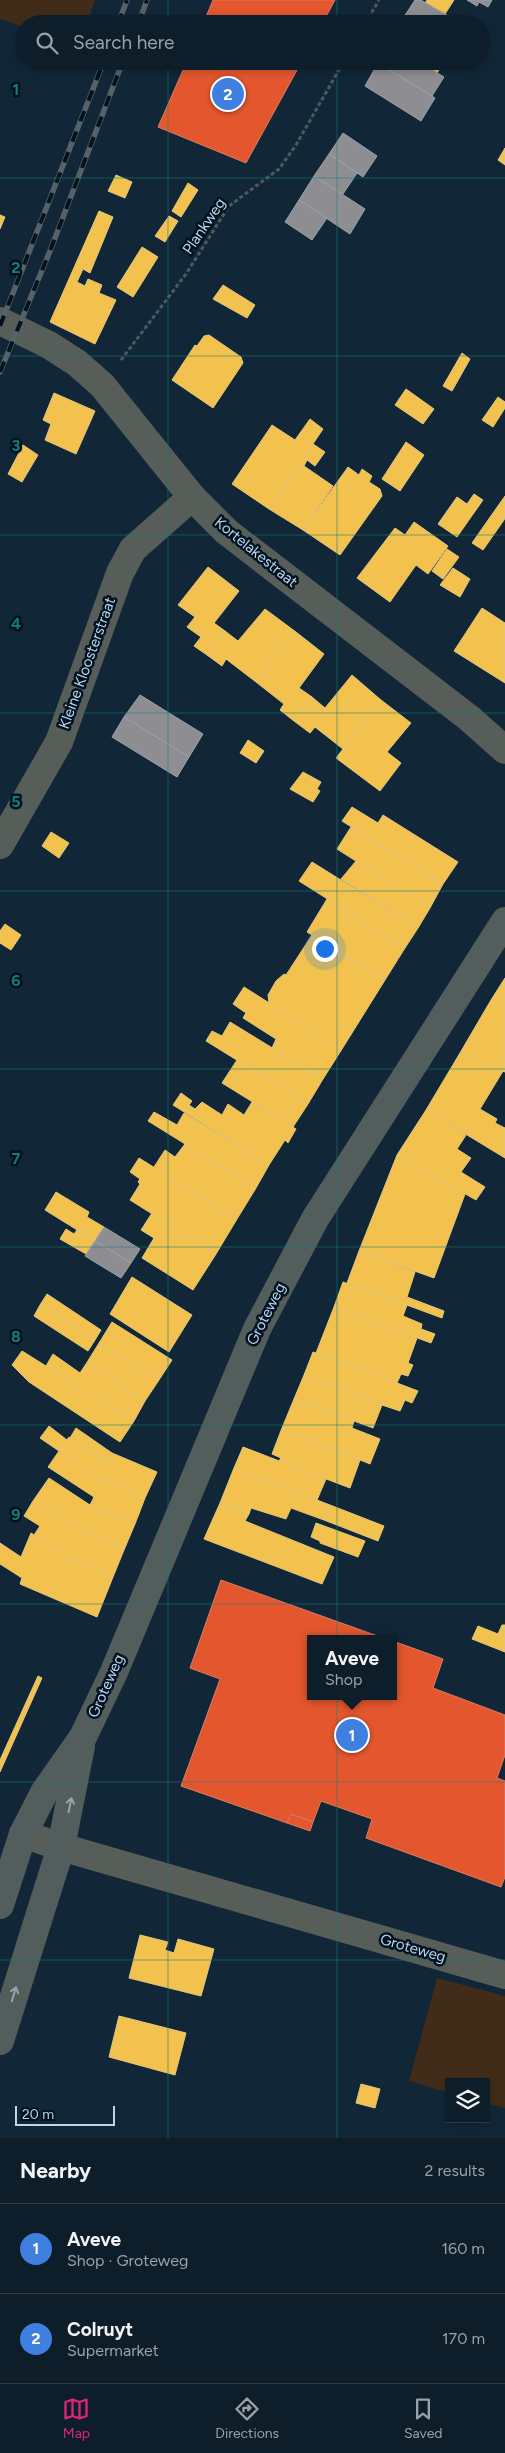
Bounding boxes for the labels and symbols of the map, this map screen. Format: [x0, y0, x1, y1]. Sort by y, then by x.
pin: 2 [212, 75, 244, 113]
text: 1 [13, 80, 19, 99]
street label: Plankweg [179, 194, 229, 258]
text: 2 [11, 258, 21, 277]
text: 3 [12, 436, 21, 455]
street label: Kortelakestraat [211, 513, 301, 591]
street label: Kleine Kloosterstraat [55, 594, 119, 731]
text: 4 [11, 614, 21, 633]
text: 5 [11, 792, 21, 811]
your location [312, 936, 338, 962]
text: 6 [11, 971, 21, 990]
text: 7 [12, 1149, 21, 1168]
street label: Groteweg [243, 1280, 289, 1348]
text: 8 [11, 1327, 21, 1346]
text: 9 [11, 1505, 21, 1524]
street label: Groteweg [84, 1652, 128, 1720]
pin: 1 [336, 1716, 368, 1754]
one-way arrow [65, 1797, 75, 1813]
street label: Groteweg [378, 1930, 448, 1966]
one-way arrow [10, 1986, 20, 2002]
scale bar [15, 2103, 115, 2126]

